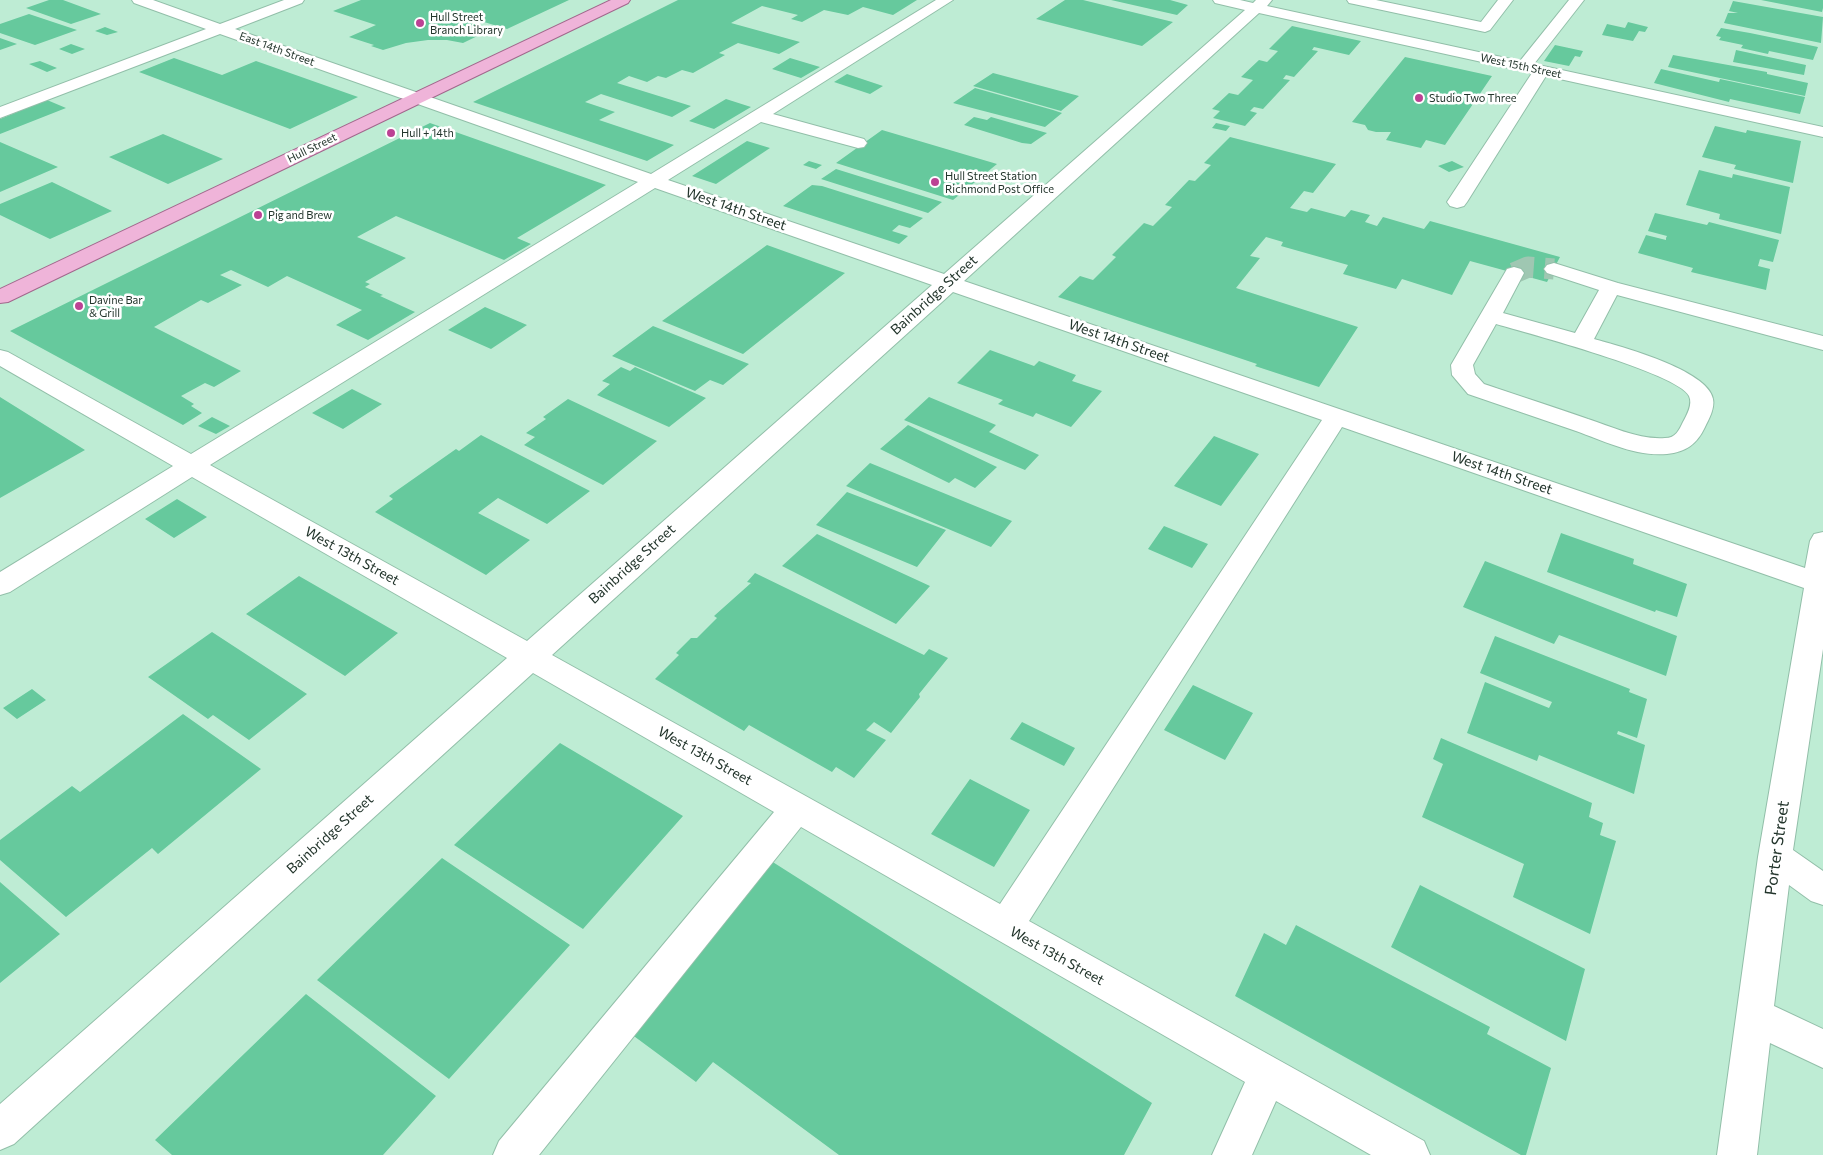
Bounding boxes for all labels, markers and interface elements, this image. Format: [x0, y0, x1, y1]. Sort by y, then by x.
place label: Hull Street Branch Library [430, 10, 503, 36]
marker: Hull Street Branch Library [414, 17, 426, 29]
street label: East 14th Street [238, 29, 316, 69]
street label: West 15th Street [1479, 51, 1563, 81]
place label: Studio Two Three [1429, 91, 1517, 105]
marker: Studio Two Three [1413, 92, 1425, 104]
place label: Hull + 14th [401, 126, 454, 140]
marker: Hull + 14th [385, 127, 397, 139]
street label: Hull Street [285, 130, 339, 166]
place label: Hull Street Station Richmond Post Office [945, 169, 1054, 195]
marker: Hull Street Station Richmond Post Office [929, 176, 941, 188]
street label: West 14th Street [683, 184, 789, 234]
place label: Pig and Brew [268, 208, 332, 222]
marker: Pig and Brew [252, 209, 264, 221]
street label: Bainbridge Street [887, 252, 981, 338]
place label: Davine Bar & Grill [89, 293, 143, 319]
marker: Davine Bar & Grill [73, 300, 85, 312]
street label: West 14th Street [1066, 316, 1172, 366]
street label: West 14th Street [1449, 448, 1555, 498]
street label: Bainbridge Street [585, 521, 679, 607]
street label: West 13th Street [302, 523, 402, 589]
street label: West 13th Street [655, 723, 755, 789]
street label: Bainbridge Street [283, 791, 377, 877]
street label: Porter Street [1761, 799, 1793, 897]
street label: West 13th Street [1007, 923, 1107, 989]

